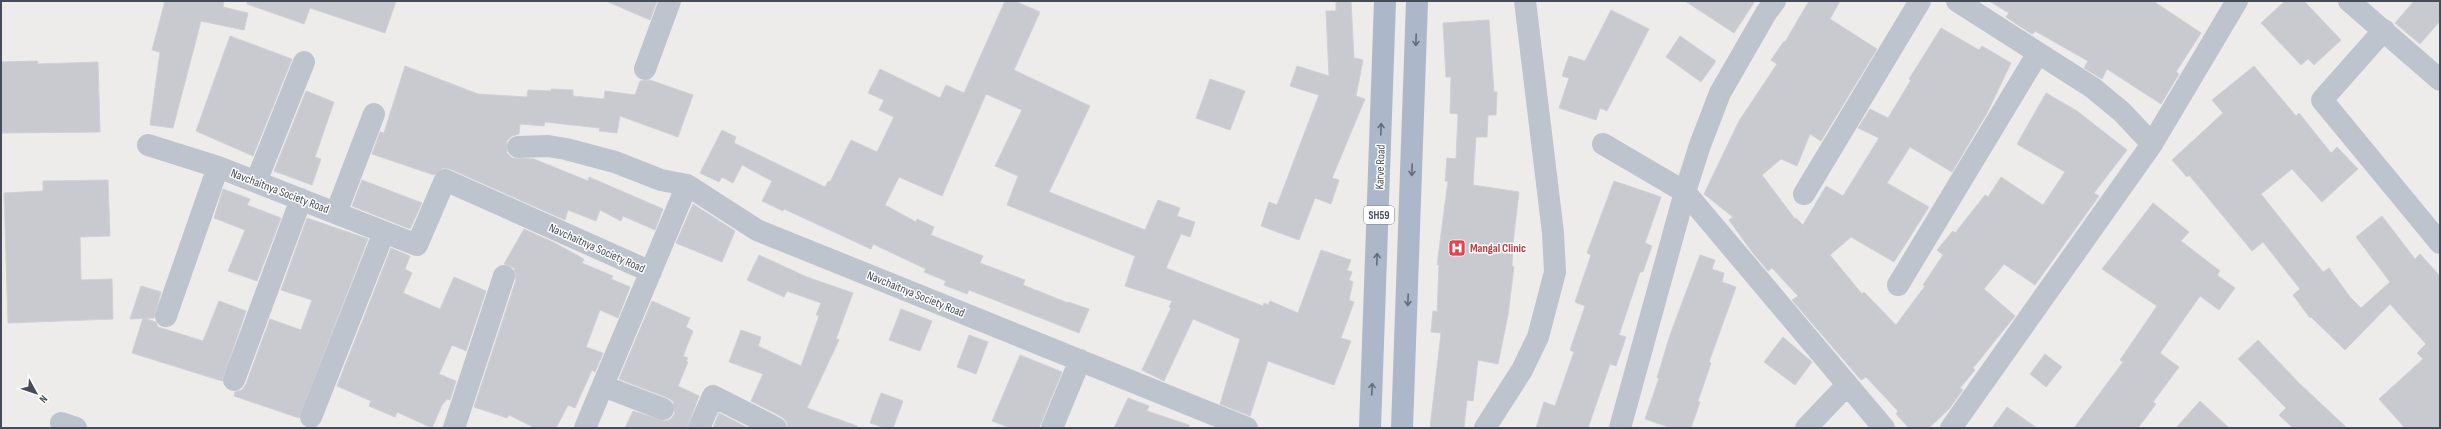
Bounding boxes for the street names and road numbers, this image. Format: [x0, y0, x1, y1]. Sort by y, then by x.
street label: Karve Road [1372, 144, 1389, 190]
street label: Navchaitnya Society Road [229, 166, 331, 217]
road number: SH59 [1364, 206, 1394, 224]
street label: Navchaitnya Society Road [546, 220, 647, 276]
street label: Navchaitnya Society Road [865, 268, 967, 321]

